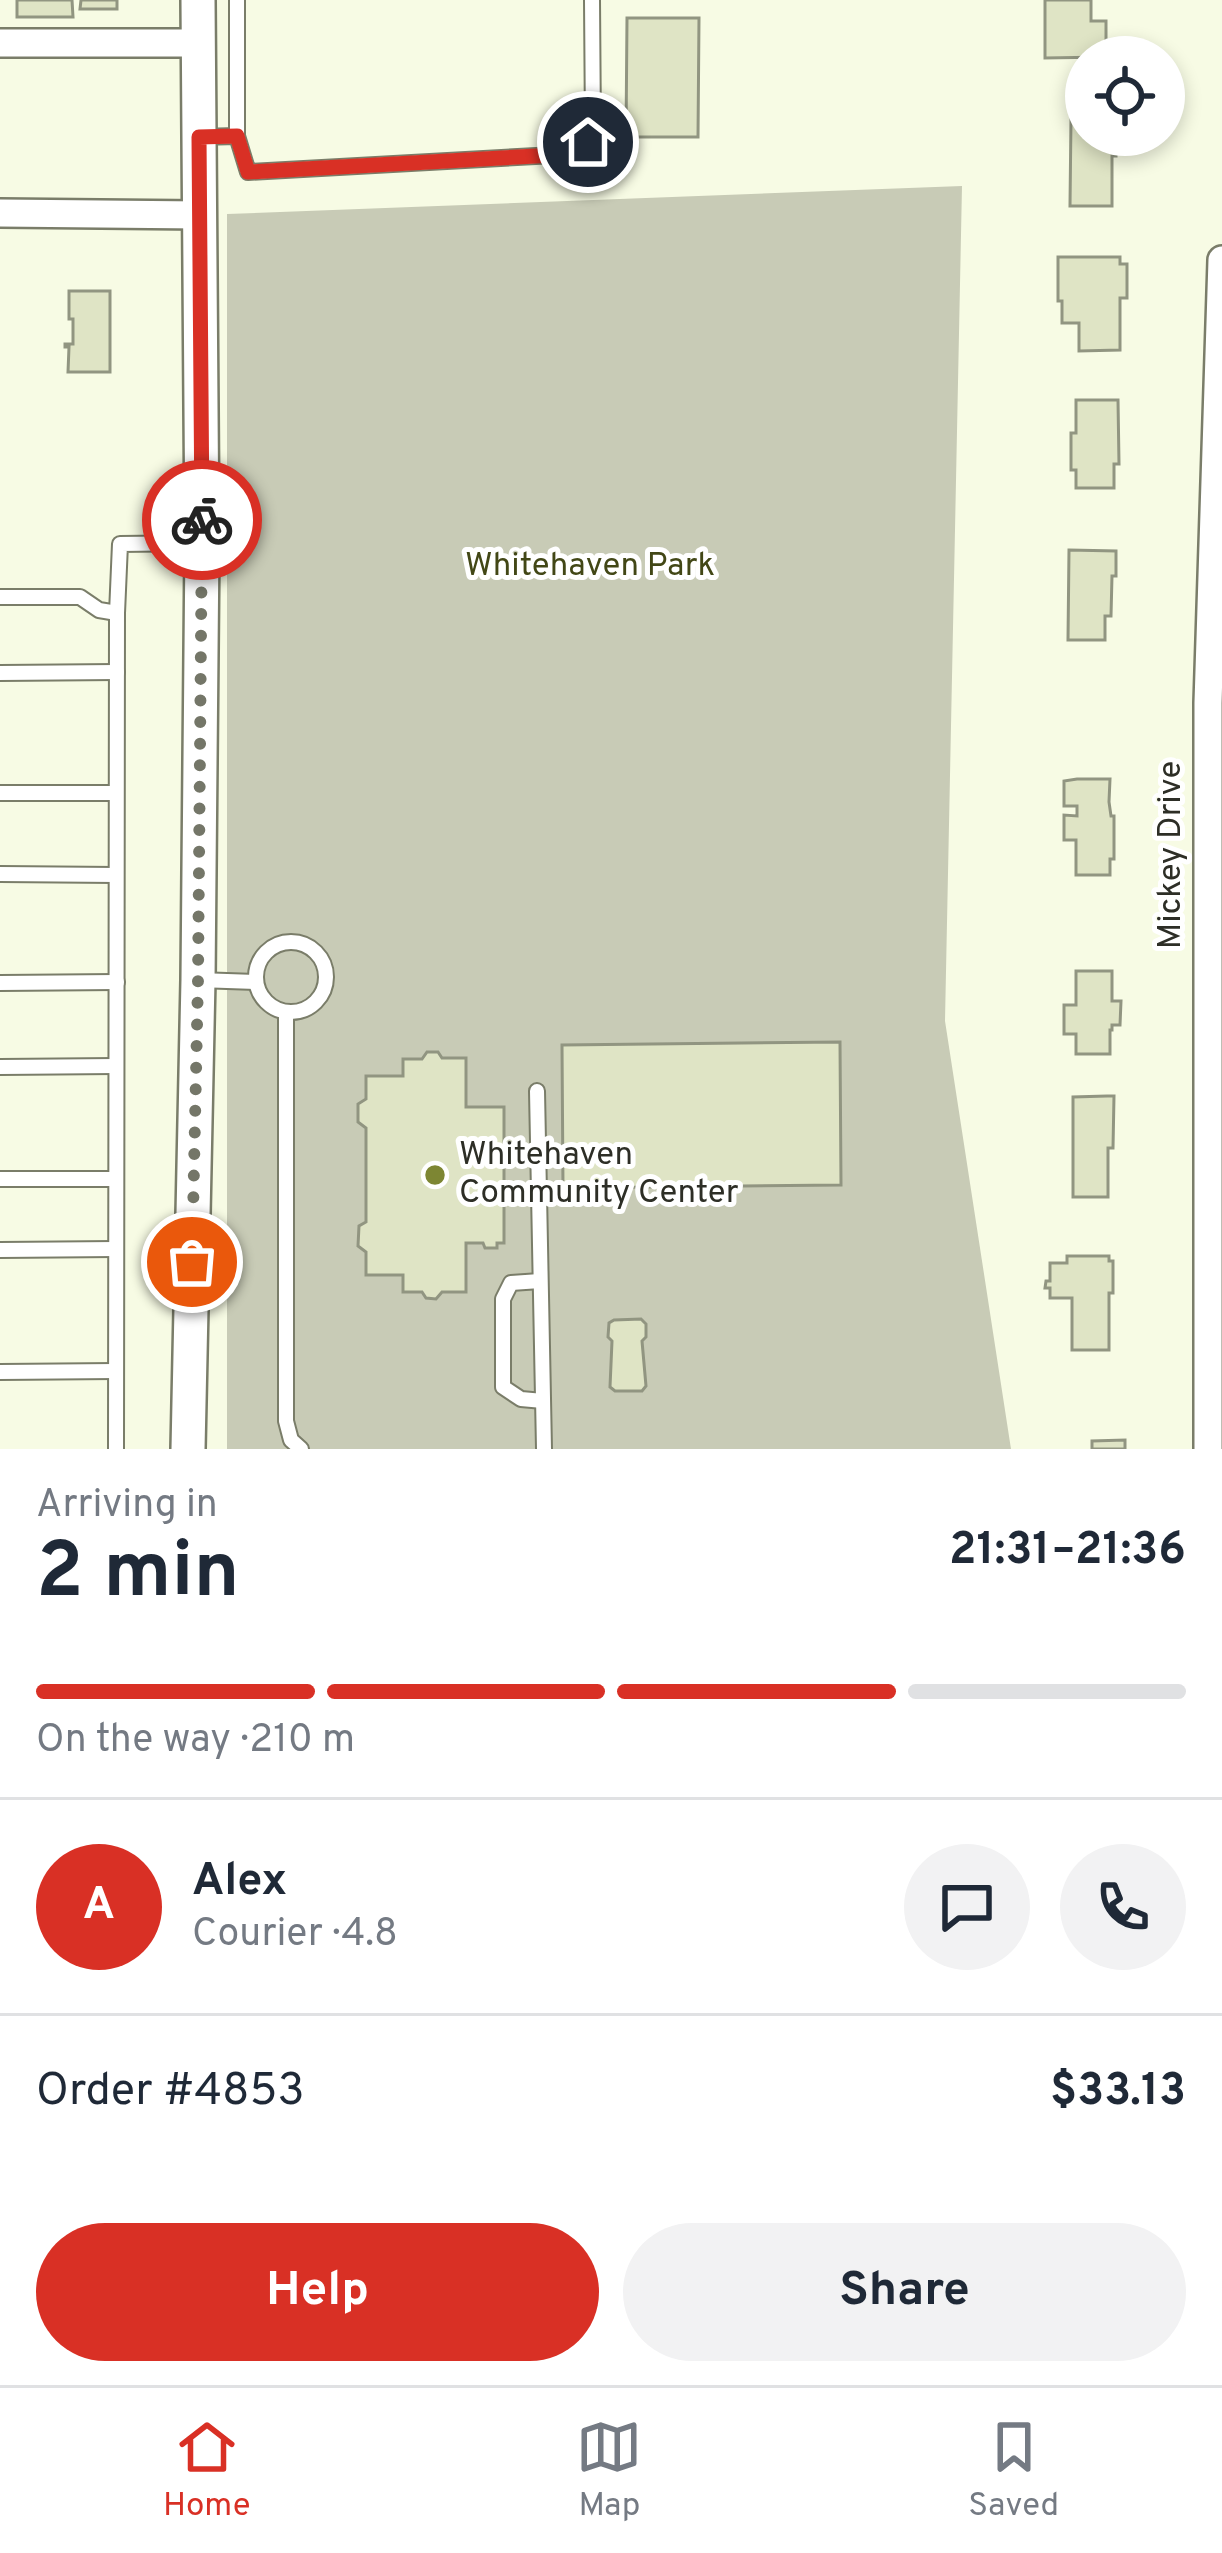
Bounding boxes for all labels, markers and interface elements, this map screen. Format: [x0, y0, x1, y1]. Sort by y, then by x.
map controls [1065, 36, 1185, 156]
button: locate [1065, 36, 1185, 156]
pin [537, 91, 639, 193]
icon: home [555, 109, 621, 175]
courier [142, 460, 262, 580]
icon: bike [169, 487, 235, 553]
park label: Whitehaven Park [465, 546, 715, 588]
street label: Mickey Drive [1151, 761, 1193, 949]
place label: Whitehaven Community Center [459, 1135, 739, 1215]
marker: Whitehaven Community Center [422, 1162, 448, 1188]
pin [141, 1211, 243, 1313]
icon: bag [159, 1229, 225, 1295]
text: Arriving in [36, 1482, 218, 1531]
text: 21:31–21:36 [949, 1523, 1186, 1580]
text: 2 min [36, 1526, 240, 1625]
text: On the way · 210 m [36, 1717, 355, 1766]
button: chat [904, 1844, 1030, 1970]
button: phone [1060, 1844, 1186, 1970]
text: Alex [192, 1854, 287, 1911]
text: A [83, 1878, 115, 1935]
text: Courier · 4.8 [192, 1911, 398, 1960]
text: Order #4853 [36, 2064, 305, 2121]
text: $33.13 [1050, 2064, 1186, 2121]
button: Help [36, 2223, 599, 2361]
button: Share [623, 2223, 1186, 2361]
tab: Home [163, 2414, 251, 2528]
tab: Map [576, 2414, 642, 2528]
tab: Saved [968, 2414, 1059, 2528]

